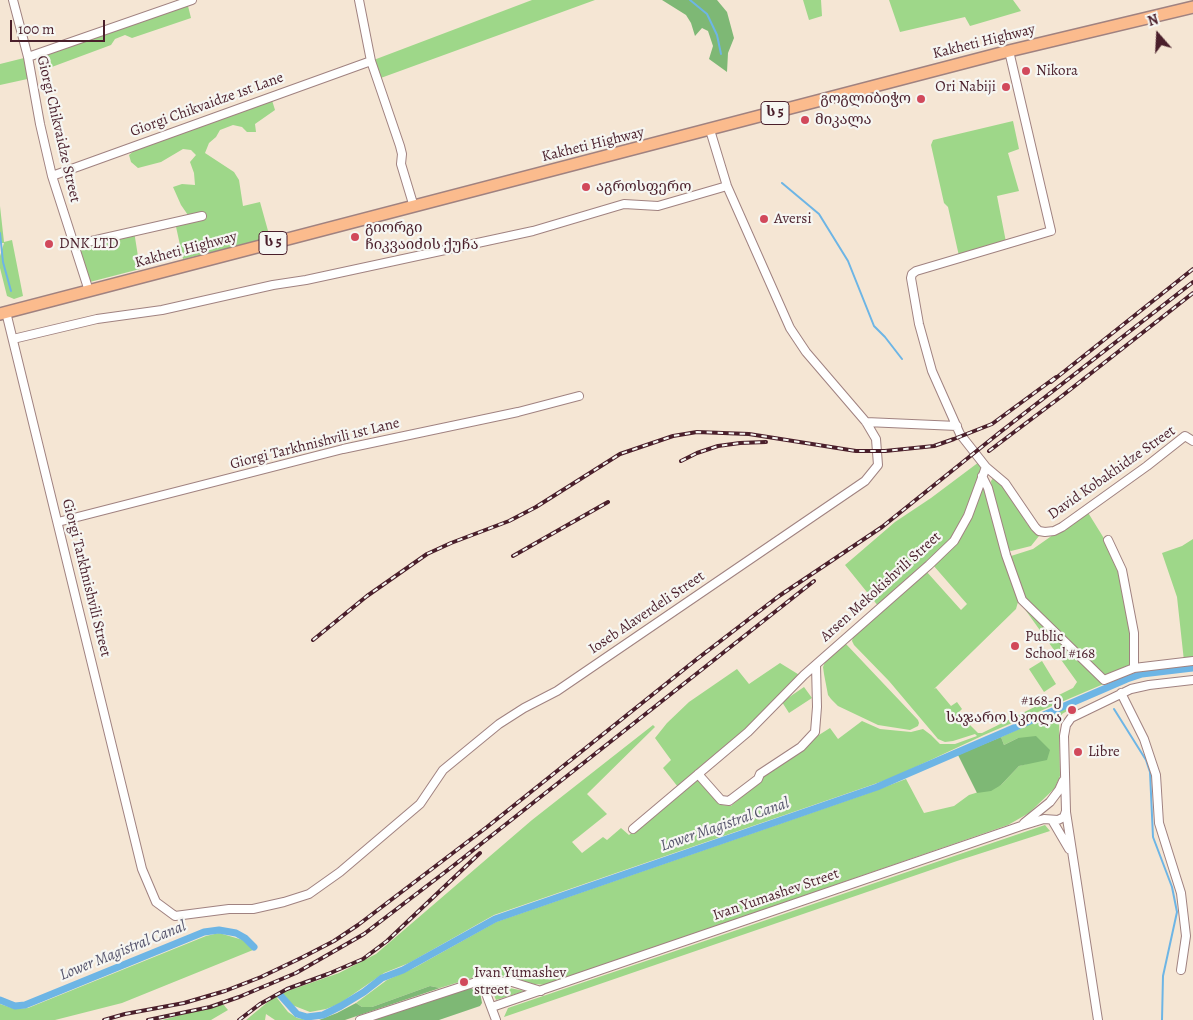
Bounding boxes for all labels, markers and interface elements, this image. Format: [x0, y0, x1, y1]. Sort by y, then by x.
scale bar [12, 10, 108, 42]
north arrow [1133, 10, 1183, 60]
text: N [1145, 10, 1161, 31]
text: 100 m [18, 19, 55, 39]
street label: Kakheti Highway [931, 21, 1037, 63]
street label: Giorgi Chikvaidze Street [32, 54, 84, 204]
place label: Nikora [1036, 62, 1078, 80]
marker: Nikora [1020, 65, 1032, 77]
street label: Giorgi Chikvaidze 1st Lane [128, 69, 286, 141]
place label: Ori Nabiji [935, 78, 996, 96]
marker: Ori Nabiji [1000, 81, 1012, 93]
place label: გოგლიბიჭო [820, 90, 911, 108]
marker: გოგლიბიჭო [915, 93, 927, 105]
road number: ს 5 [761, 102, 789, 125]
place label: მიკალა [815, 111, 872, 129]
marker: მიკალა [799, 114, 811, 126]
street label: Kakheti Highway [540, 124, 646, 166]
place label: აგროსფერო [596, 178, 691, 196]
marker: აგროსფერო [580, 181, 592, 193]
place label: Aversi [774, 210, 812, 228]
marker: Aversi [758, 213, 770, 225]
place label: გიორგი ჩიკვაიძის ქუჩა [365, 219, 478, 254]
street label: Kakheti Highway [133, 228, 239, 272]
marker: გიორგი ჩიკვაიძის ქუჩა [349, 231, 361, 243]
road number: ს 5 [259, 232, 287, 254]
place label: DNK LTD [59, 235, 118, 253]
marker: DNK LTD [43, 238, 55, 250]
street label: Giorgi Tarkhnishvili 1st Lane [228, 414, 402, 474]
street label: David Kobakhidze Street [1045, 422, 1179, 524]
street label: Giorgi Tarkhnishvili Street [58, 497, 114, 659]
street label: Arsen Mekokishvili Street [817, 528, 945, 646]
street label: Ioseb Alaverdeli Street [586, 568, 708, 658]
place label: Public School #168 [1025, 628, 1095, 663]
marker: Public School #168 [1009, 640, 1021, 652]
place label: #168-ე საჯარო სკოლა [946, 692, 1062, 727]
marker: #168-ე საჯარო სკოლა [1066, 704, 1078, 716]
place label: Libre [1088, 743, 1120, 761]
marker: Libre [1072, 746, 1084, 758]
water label: Lower Magistral Canal [658, 794, 792, 856]
street label: Ivan Yumashev Street [711, 865, 841, 925]
water label: Lower Magistral Canal [57, 917, 189, 985]
place label: Ivan Yumashev street [474, 964, 566, 999]
marker: Ivan Yumashev street [458, 976, 470, 988]

